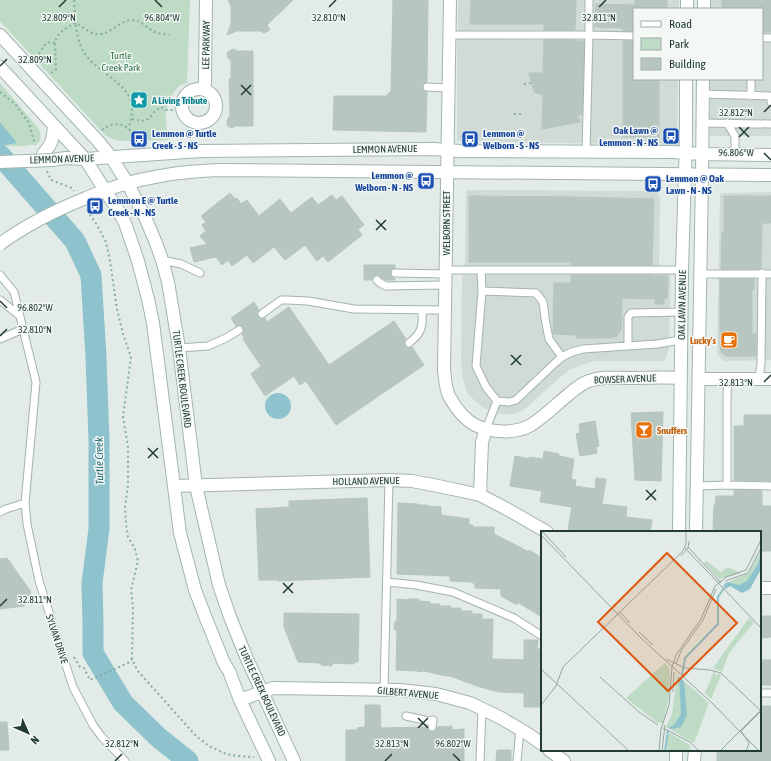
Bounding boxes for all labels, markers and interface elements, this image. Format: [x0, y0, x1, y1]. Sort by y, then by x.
legend [633, 8, 763, 80]
text: 32.809°N [42, 12, 76, 23]
text: 96.804°W [144, 12, 180, 23]
text: 32.810°N [312, 12, 346, 23]
text: 32.811°N [582, 12, 616, 23]
text: Road [669, 17, 692, 31]
street label: LEE PARKWAY [200, 20, 212, 70]
text: Park [669, 37, 690, 51]
park label: Turtle Creek Park [102, 50, 141, 73]
text: 32.809°N [18, 54, 52, 65]
text: Building [669, 57, 707, 71]
place icon: A Living Tribute [129, 90, 149, 110]
place label: A Living Tribute [151, 95, 208, 106]
text: 32.812°N [719, 107, 753, 118]
place label: Oak Lawn @ Lemmon - N - NS [599, 125, 659, 148]
bus stop icon: Oak Lawn @ Lemmon - N - NS [661, 126, 681, 146]
place label: Lemmon @ Turtle Creek - S - NS [152, 128, 217, 151]
place label: Lemmon @ Welborn - S - NS [482, 128, 540, 151]
bus stop icon: Lemmon @ Turtle Creek - S - NS [129, 129, 149, 149]
bus stop icon: Lemmon @ Welborn - S - NS [460, 129, 480, 149]
street label: LEMMON AVENUE [353, 143, 418, 155]
text: 96.806°W [718, 147, 754, 158]
street label: LEMMON AVENUE [30, 152, 95, 166]
place label: Lemmon @ Welborn - N - NS [354, 170, 414, 193]
bus stop icon: Lemmon @ Welborn - N - NS [416, 171, 436, 191]
place label: Lemmon @ Oak Lawn - N - NS [666, 173, 724, 196]
bus stop icon: Lemmon @ Oak Lawn - N - NS [643, 174, 663, 194]
street label: WELBORN STREET [441, 190, 452, 255]
place label: Lemmon E @ Turtle Creek - N - NS [108, 195, 179, 218]
bus stop icon: Lemmon E @ Turtle Creek - N - NS [85, 196, 105, 216]
street label: OAK LAWN AVENUE [676, 269, 688, 340]
text: 96.802°W [17, 302, 53, 313]
text: 32.810°N [18, 324, 52, 335]
street label: TURTLE CREEK BOULEVARD [171, 330, 193, 429]
cafe icon: Lucky's [719, 330, 739, 350]
place label: Lucky's [690, 335, 716, 346]
street label: BOWSER AVENUE [594, 372, 657, 386]
text: 32.813°N [719, 377, 753, 388]
bar icon: Snuffers [634, 420, 654, 440]
place label: Snuffers [657, 425, 688, 436]
water label: Turtle Creek [93, 437, 105, 485]
street label: HOLLAND AVENUE [332, 475, 400, 487]
inset map [541, 531, 761, 751]
text: 32.811°N [18, 594, 52, 605]
street label: SYLVAN DRIVE [44, 613, 70, 666]
street label: TURTLE CREEK BOULEVARD [236, 644, 288, 738]
street label: GILBERT AVENUE [377, 685, 440, 701]
north arrow [8, 713, 48, 753]
text: N [29, 734, 42, 747]
text: 32.812°N [105, 738, 139, 749]
text: 32.813°N [375, 738, 409, 749]
text: 96.802°W [435, 738, 471, 749]

